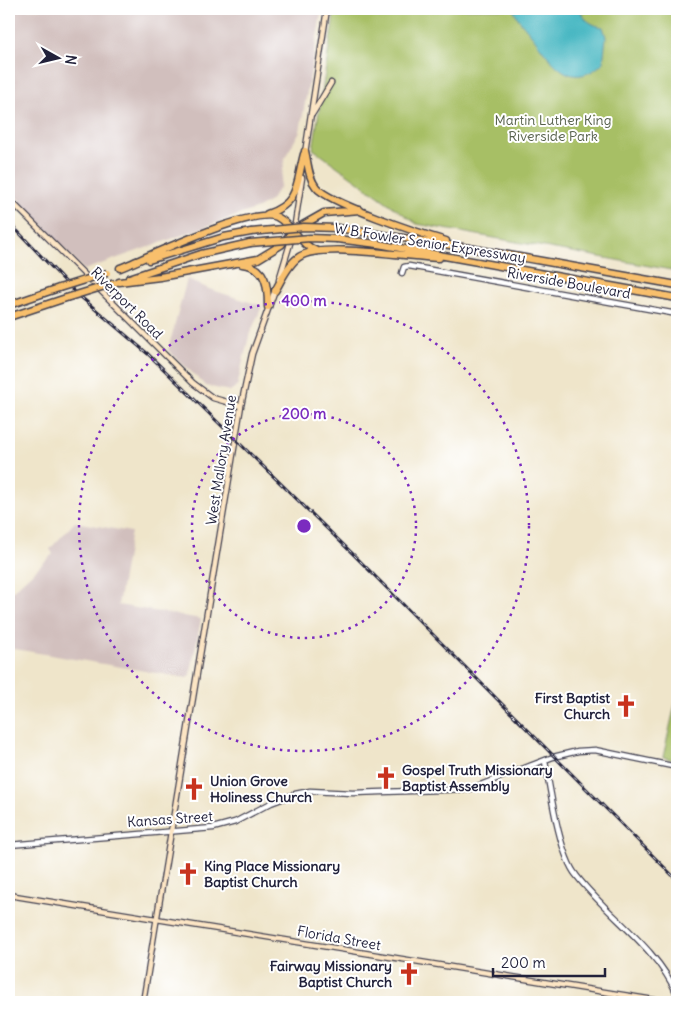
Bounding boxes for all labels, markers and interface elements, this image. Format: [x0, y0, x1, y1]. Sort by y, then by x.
north arrow [32, 32, 82, 82]
text: N [61, 54, 80, 66]
park label: Martin Luther King Riverside Park [495, 111, 611, 145]
street label: W B Fowler Senior Expressway [333, 219, 527, 267]
street label: Riverport Road [87, 263, 167, 343]
street label: Riverside Boulevard [506, 263, 632, 303]
text: 400 m [281, 291, 327, 310]
street label: West Mallory Avenue [202, 394, 240, 526]
text: 200 m [282, 404, 326, 423]
centre of rings [295, 517, 313, 535]
place label: First Baptist Church [535, 689, 610, 723]
church icon: First Baptist Church [613, 693, 639, 719]
place label: Gospel Truth Missionary Baptist Assembly [402, 761, 553, 795]
church icon: Gospel Truth Missionary Baptist Assembly [373, 765, 399, 791]
place label: Union Grove Holiness Church [210, 772, 312, 806]
church icon: Union Grove Holiness Church [181, 776, 207, 802]
street label: Kansas Street [126, 807, 214, 831]
place label: King Place Missionary Baptist Church [204, 857, 340, 891]
church icon: King Place Missionary Baptist Church [175, 861, 201, 887]
street label: Florida Street [296, 922, 383, 954]
scale bar [493, 946, 606, 978]
text: 200 m [501, 953, 546, 972]
place label: Fairway Missionary Baptist Church [270, 957, 392, 991]
church icon: Fairway Missionary Baptist Church [396, 961, 422, 987]

